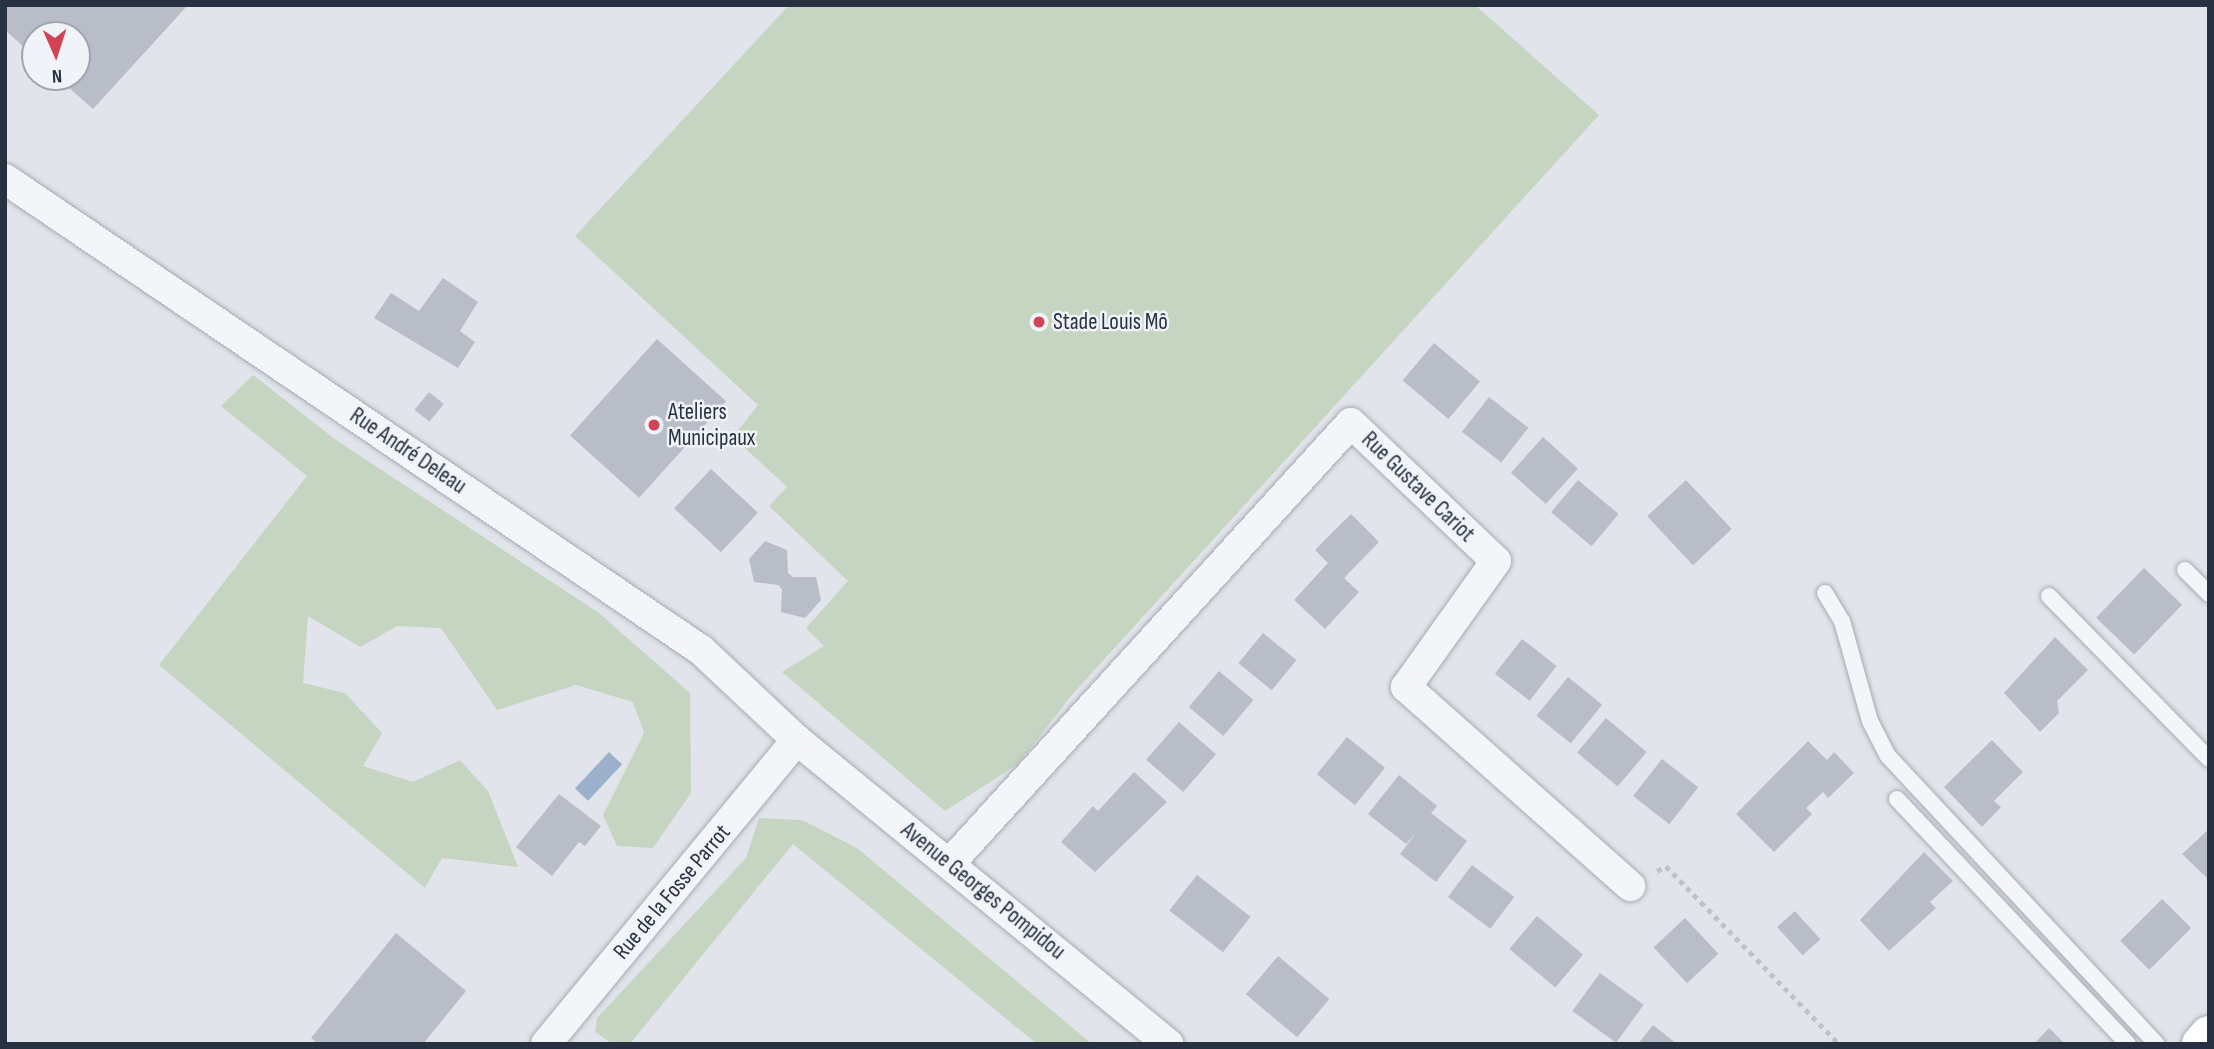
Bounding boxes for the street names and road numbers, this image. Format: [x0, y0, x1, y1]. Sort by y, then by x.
street label: Rue André Deleau [345, 402, 471, 500]
street label: Rue Gustave Cariot [1356, 426, 1480, 548]
street label: Avenue Georges Pompidou [895, 816, 1071, 966]
street label: Rue de la Fosse Parrot [608, 819, 736, 965]

